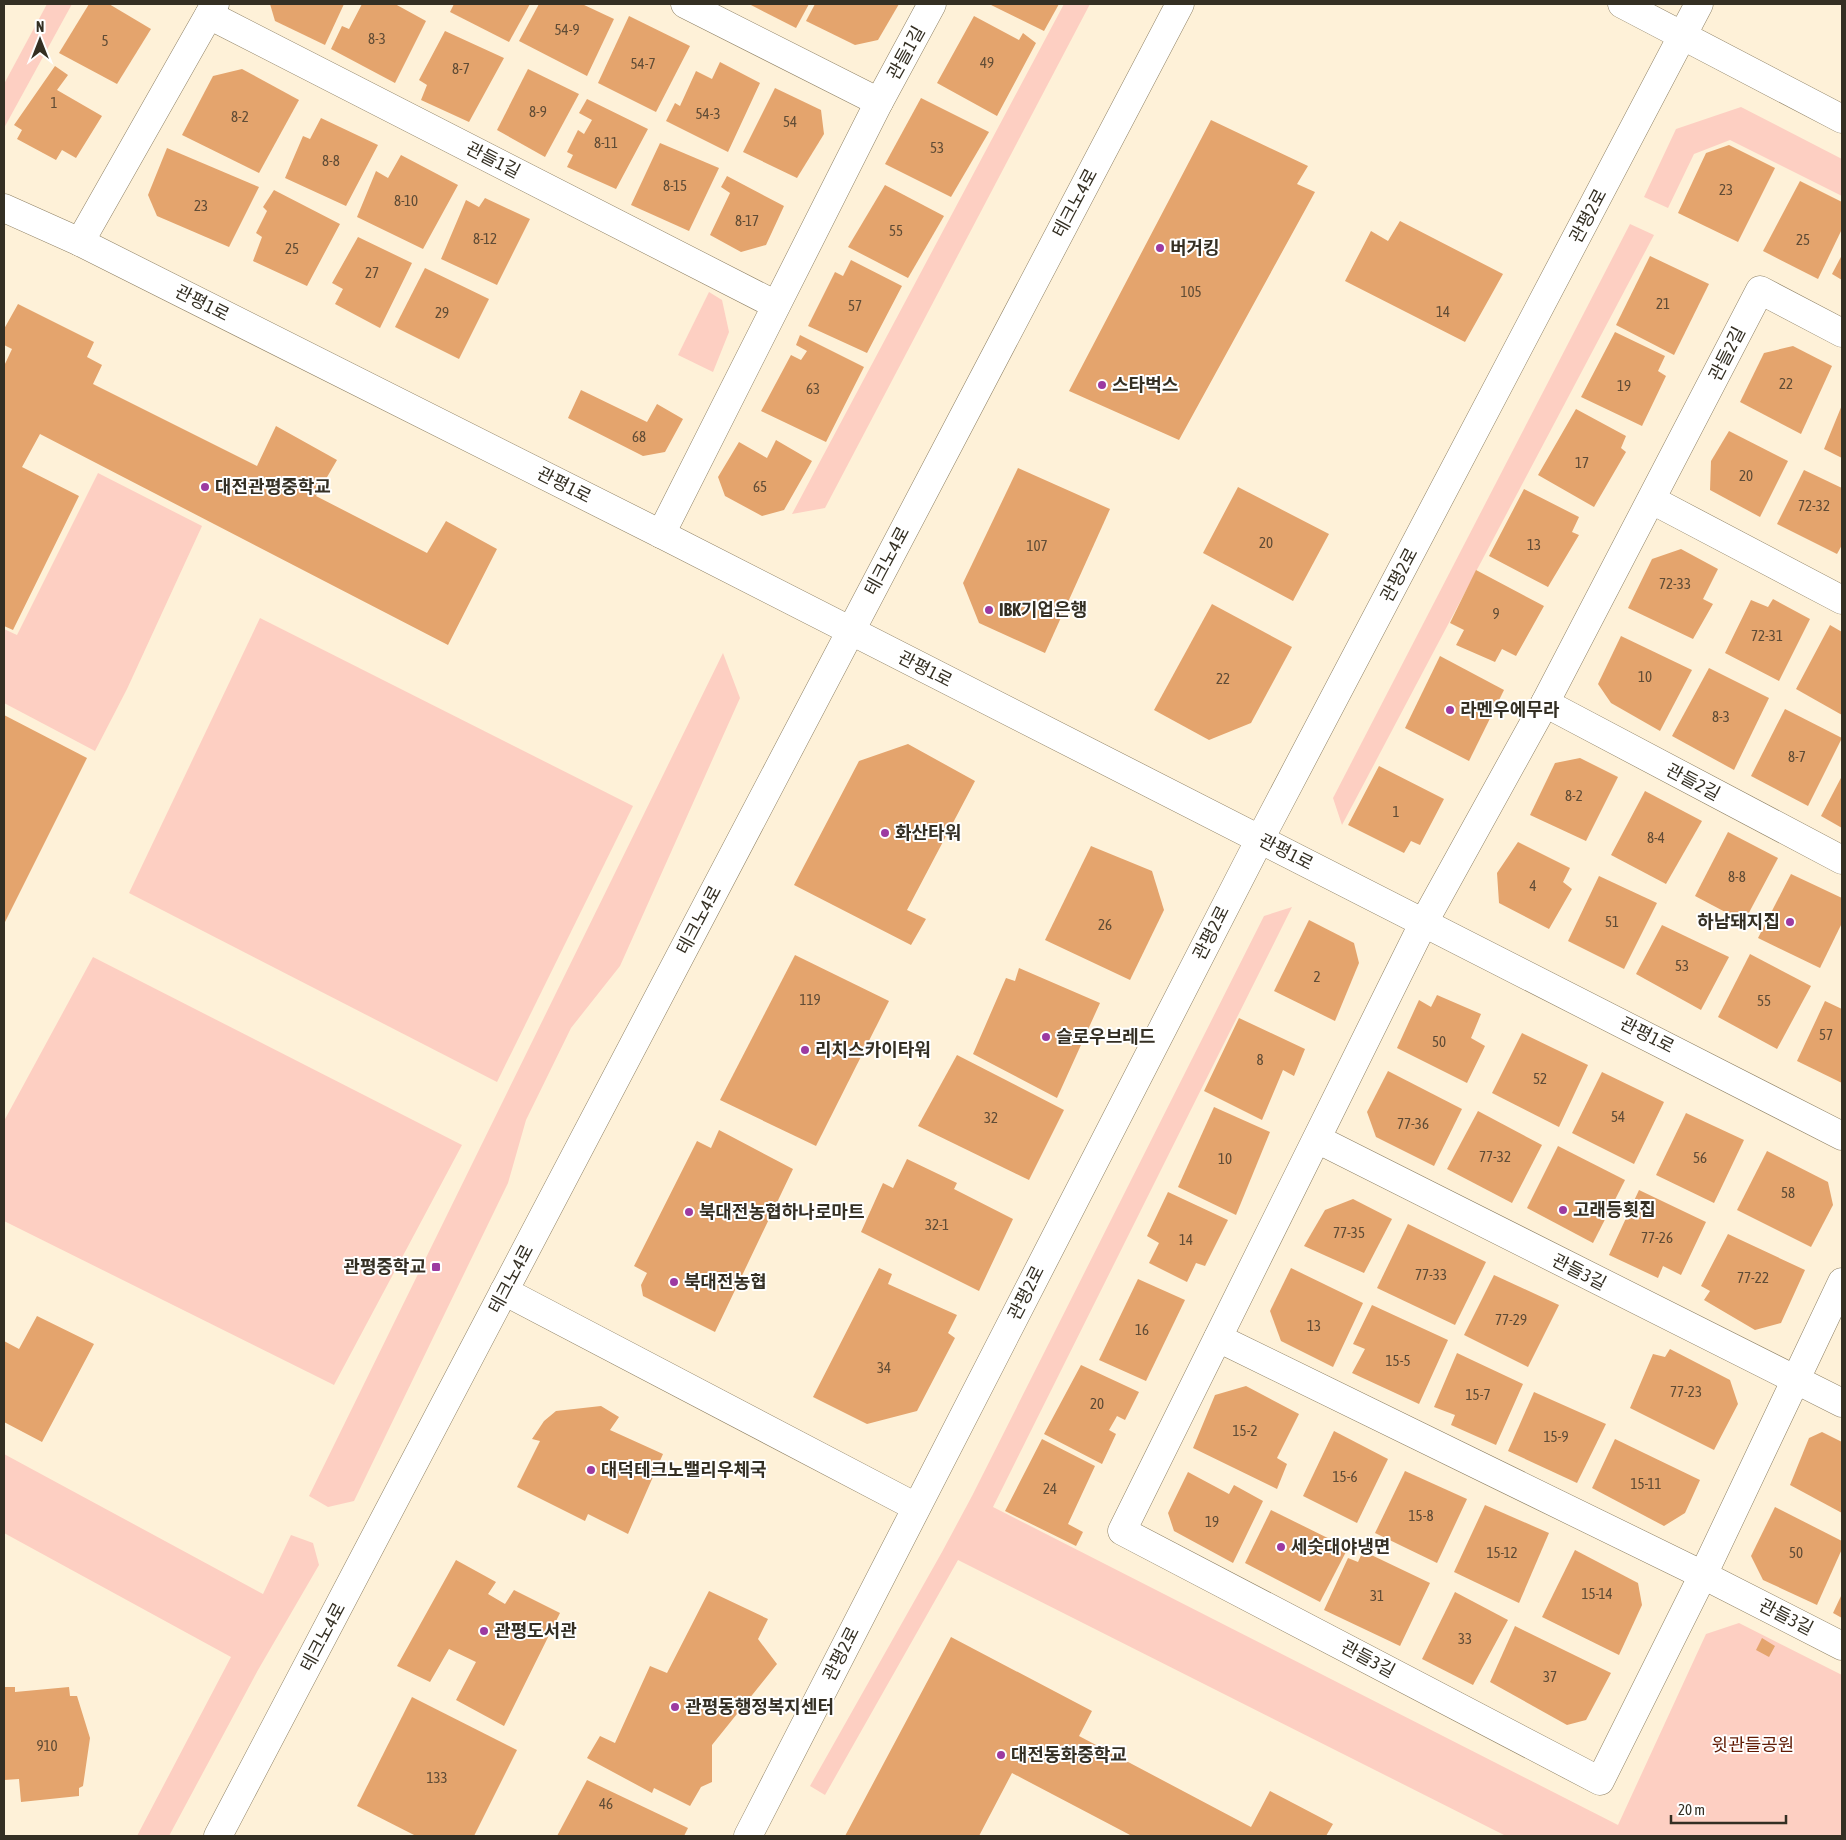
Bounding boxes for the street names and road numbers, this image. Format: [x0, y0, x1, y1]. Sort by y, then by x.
street label: 관들1길 [882, 22, 929, 83]
street label: 관들1길 [463, 137, 524, 182]
street label: 테크노4로 [1048, 165, 1101, 241]
street label: 관평2로 [1565, 185, 1610, 246]
street label: 관평1로 [172, 280, 233, 325]
street label: 관들2길 [1704, 323, 1749, 384]
street label: 관평1로 [534, 462, 595, 507]
street label: 테크노4로 [860, 523, 913, 599]
street label: 관평2로 [1376, 544, 1421, 605]
street label: 관평1로 [895, 646, 956, 691]
street label: 관들2길 [1663, 759, 1724, 804]
street label: 관평1로 [1256, 829, 1317, 874]
street label: 테크노4로 [672, 882, 725, 958]
street label: 관평2로 [1188, 902, 1233, 963]
street label: 관평1로 [1617, 1012, 1678, 1057]
street label: 테크노4로 [484, 1241, 537, 1317]
street label: 관들3길 [1549, 1249, 1610, 1294]
street label: 관평2로 [1003, 1262, 1048, 1323]
street label: 관들3길 [1756, 1594, 1817, 1639]
street label: 테크노4로 [296, 1599, 349, 1675]
street label: 관평2로 [818, 1623, 863, 1684]
street label: 관들3길 [1338, 1636, 1399, 1681]

